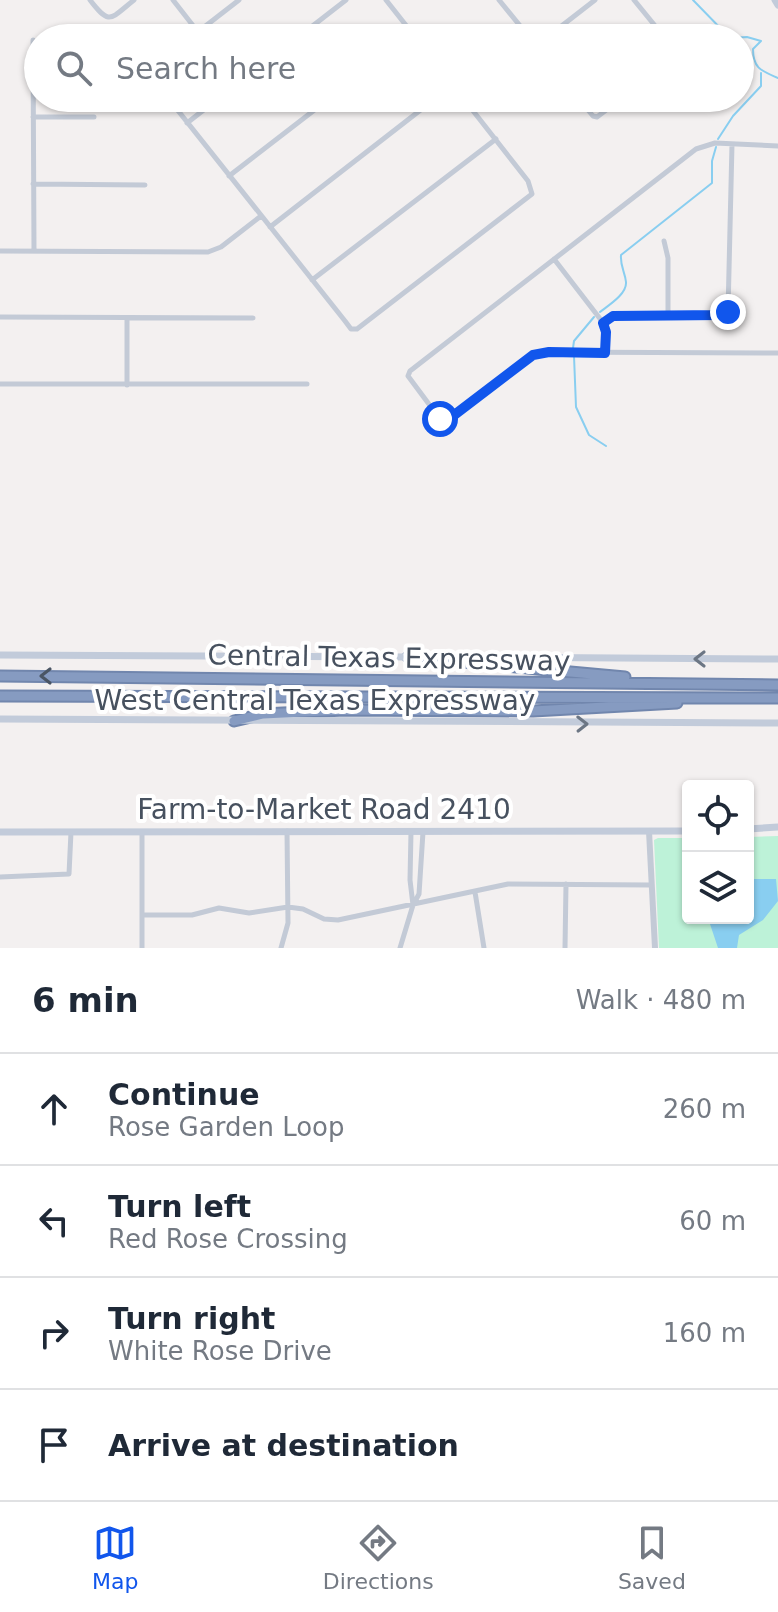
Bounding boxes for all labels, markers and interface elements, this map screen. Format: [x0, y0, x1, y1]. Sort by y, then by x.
search box [24, 24, 754, 112]
icon: search [52, 46, 96, 90]
text: Search here [116, 51, 296, 86]
route end [710, 294, 746, 330]
route start [422, 401, 458, 437]
street label: Central Texas Expressway [207, 638, 571, 678]
one-way arrow [693, 650, 706, 668]
one-way arrow [39, 667, 52, 685]
street label: West Central Texas Expressway [95, 684, 535, 717]
one-way arrow [576, 715, 589, 732]
map controls [682, 780, 754, 924]
button: locate [682, 780, 754, 852]
street label: Farm-to-Market Road 2410 [137, 793, 511, 826]
button: layers [682, 852, 754, 924]
text: 6 min [32, 980, 139, 1020]
text: Walk · 480 m [576, 985, 746, 1015]
text: Continue [108, 1077, 260, 1112]
icon: ahead [32, 1087, 76, 1131]
text: 260 m [663, 1094, 746, 1124]
text: Rose Garden Loop [108, 1112, 345, 1142]
text: Turn left [108, 1189, 251, 1224]
icon: left [32, 1199, 76, 1243]
text: 60 m [679, 1206, 746, 1236]
text: Red Rose Crossing [108, 1224, 348, 1254]
text: Turn right [108, 1301, 275, 1336]
icon: right [32, 1311, 76, 1355]
text: 160 m [663, 1318, 746, 1348]
text: White Rose Drive [108, 1336, 332, 1366]
icon: arrive [32, 1423, 76, 1467]
text: Arrive at destination [108, 1428, 459, 1463]
tab: Map [92, 1521, 139, 1594]
tab: Directions [323, 1521, 434, 1594]
tab: Saved [618, 1521, 686, 1594]

